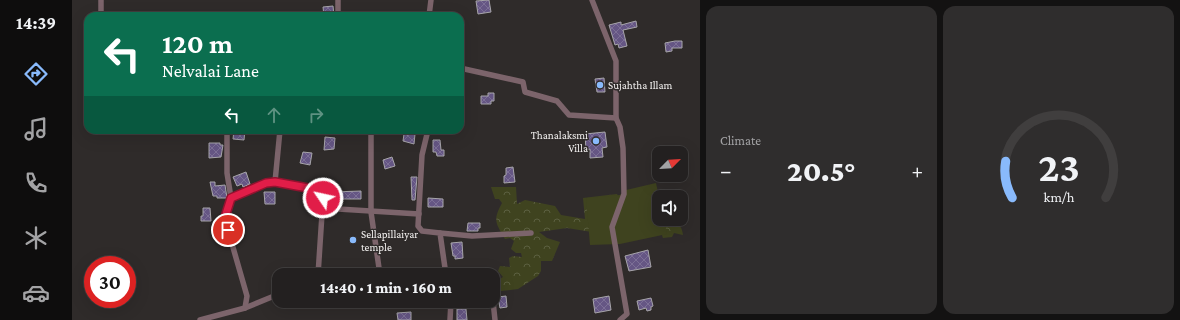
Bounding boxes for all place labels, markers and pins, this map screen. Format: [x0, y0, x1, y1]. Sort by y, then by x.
place label: Sujahtha Illam [608, 79, 673, 92]
marker: Sujahtha Illam [595, 80, 605, 90]
place label: Thanalaksmi Villa [531, 129, 588, 154]
marker: Thanalaksmi Villa [591, 136, 601, 146]
pin [211, 213, 245, 247]
place label: Sellapillaiyar temple [361, 228, 418, 254]
marker: Sellapillaiyar temple [348, 235, 358, 245]

